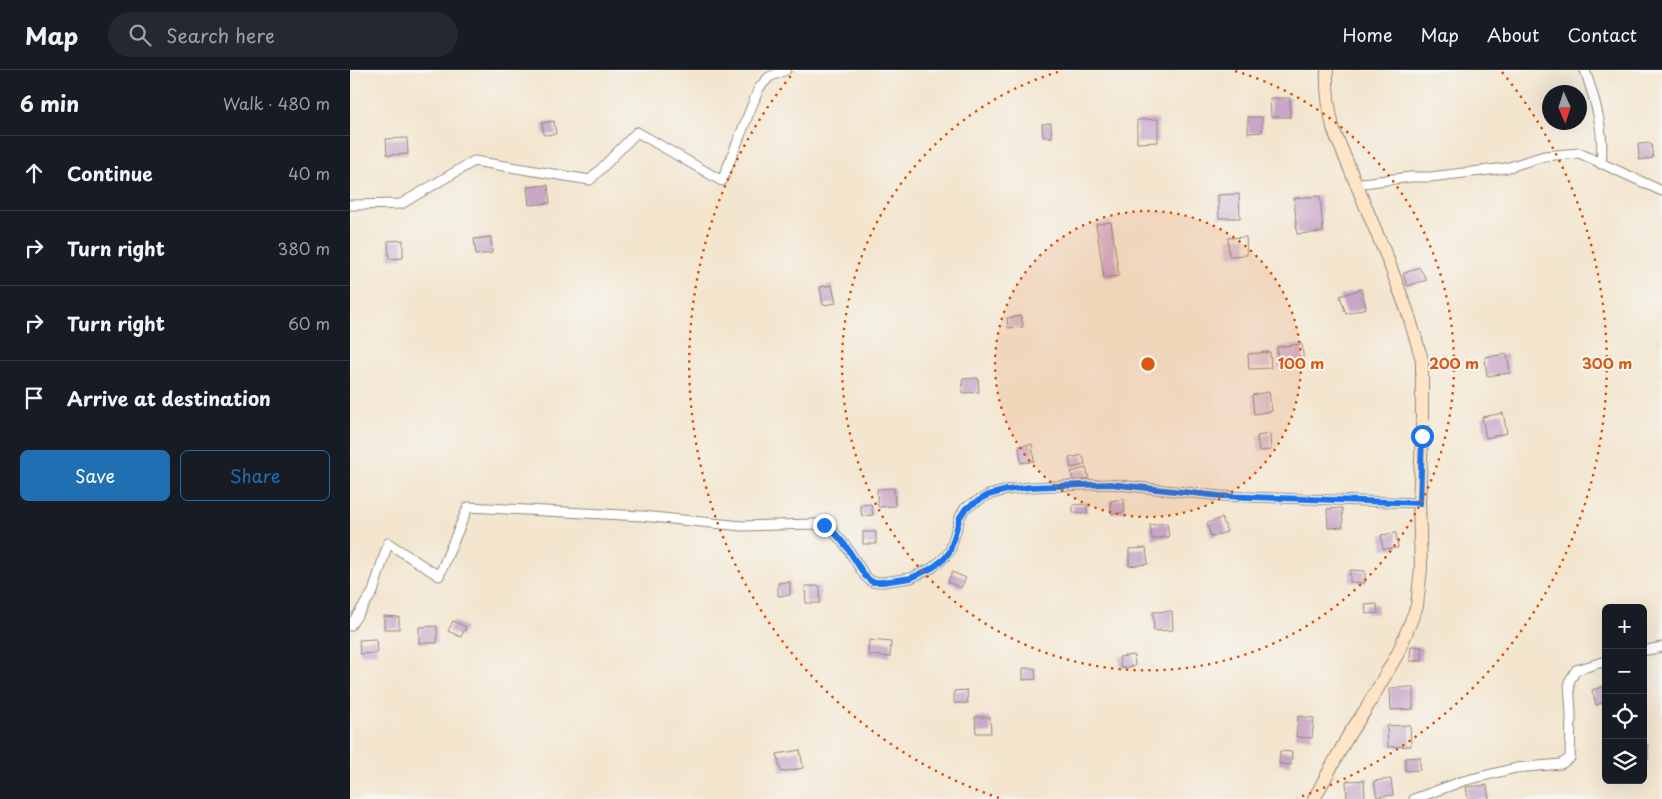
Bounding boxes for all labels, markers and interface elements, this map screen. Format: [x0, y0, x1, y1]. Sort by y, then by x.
search box [108, 12, 458, 57]
text: Map [25, 17, 78, 53]
icon: search [126, 21, 154, 49]
text: Search here [166, 21, 275, 49]
text: Home [1342, 21, 1392, 48]
text: Map [1420, 21, 1459, 48]
text: About [1487, 21, 1539, 48]
text: Contact [1567, 21, 1637, 48]
north arrow [1542, 85, 1587, 130]
text: 6 min [20, 87, 79, 119]
text: Walk · 480 m [223, 91, 330, 115]
icon: ahead [20, 159, 48, 187]
text: Continue [67, 159, 153, 187]
text: 40 m [288, 161, 330, 185]
icon: right [20, 234, 48, 262]
text: Turn right [67, 234, 165, 262]
text: 380 m [278, 236, 330, 260]
icon: right [20, 309, 48, 337]
text: Turn right [67, 309, 165, 337]
text: 60 m [288, 311, 330, 335]
text: 100 m [1278, 351, 1324, 374]
text: 200 m [1429, 351, 1479, 374]
text: 300 m [1582, 351, 1632, 374]
centre of rings [1139, 355, 1157, 373]
icon: arrive [20, 384, 48, 412]
text: Arrive at destination [67, 384, 271, 412]
route start [1411, 425, 1434, 448]
button: Save [20, 450, 170, 501]
button: Share [180, 450, 330, 501]
route end [813, 514, 836, 537]
map controls [1602, 604, 1647, 784]
button: + [1602, 604, 1647, 649]
button: − [1602, 649, 1647, 694]
button: locate [1602, 694, 1647, 739]
button: layers [1602, 739, 1647, 784]

